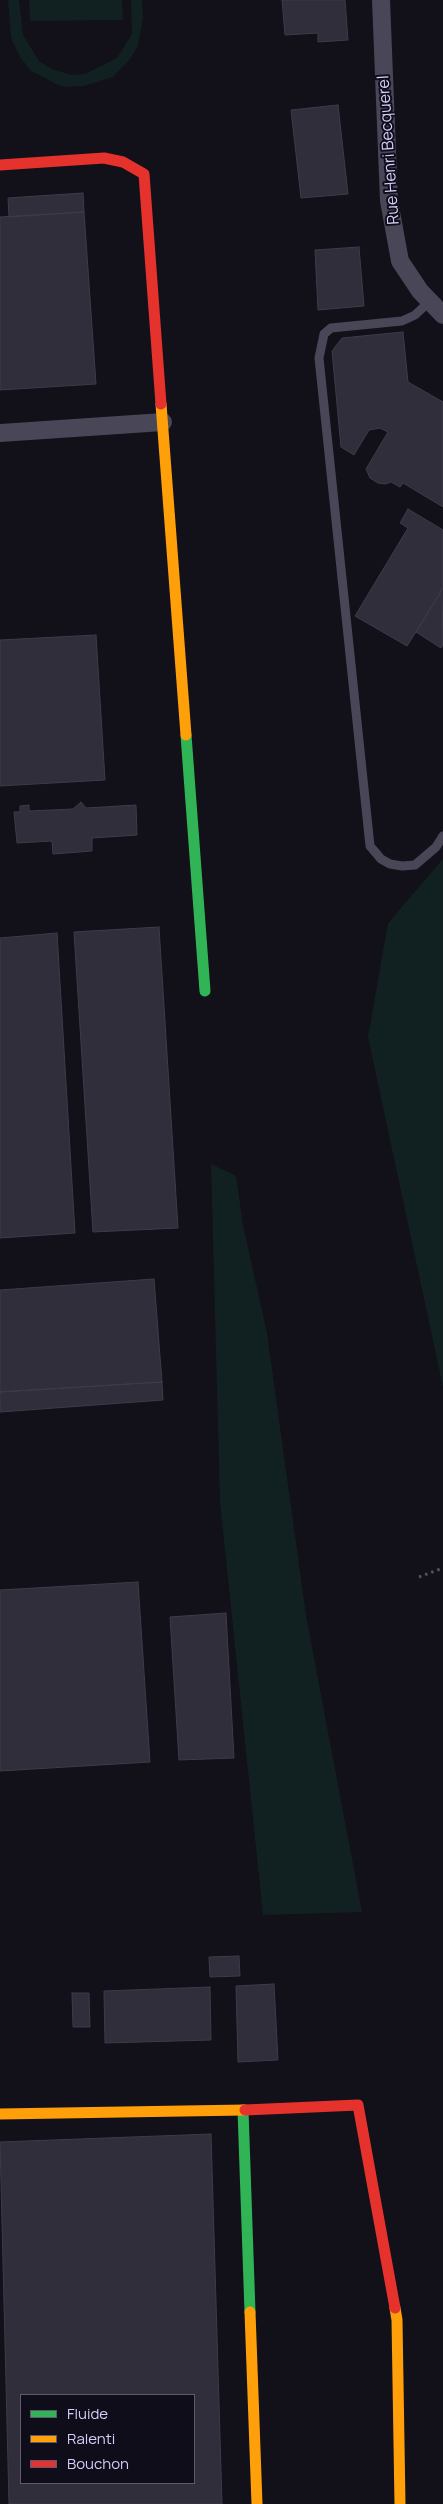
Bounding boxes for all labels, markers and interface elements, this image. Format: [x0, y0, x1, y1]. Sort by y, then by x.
street label: Rue Henri Becquerel [374, 75, 404, 225]
legend [20, 2394, 195, 2484]
text: Fluide [67, 2403, 108, 2424]
text: Ralenti [67, 2428, 115, 2449]
text: Bouchon [67, 2453, 129, 2474]

